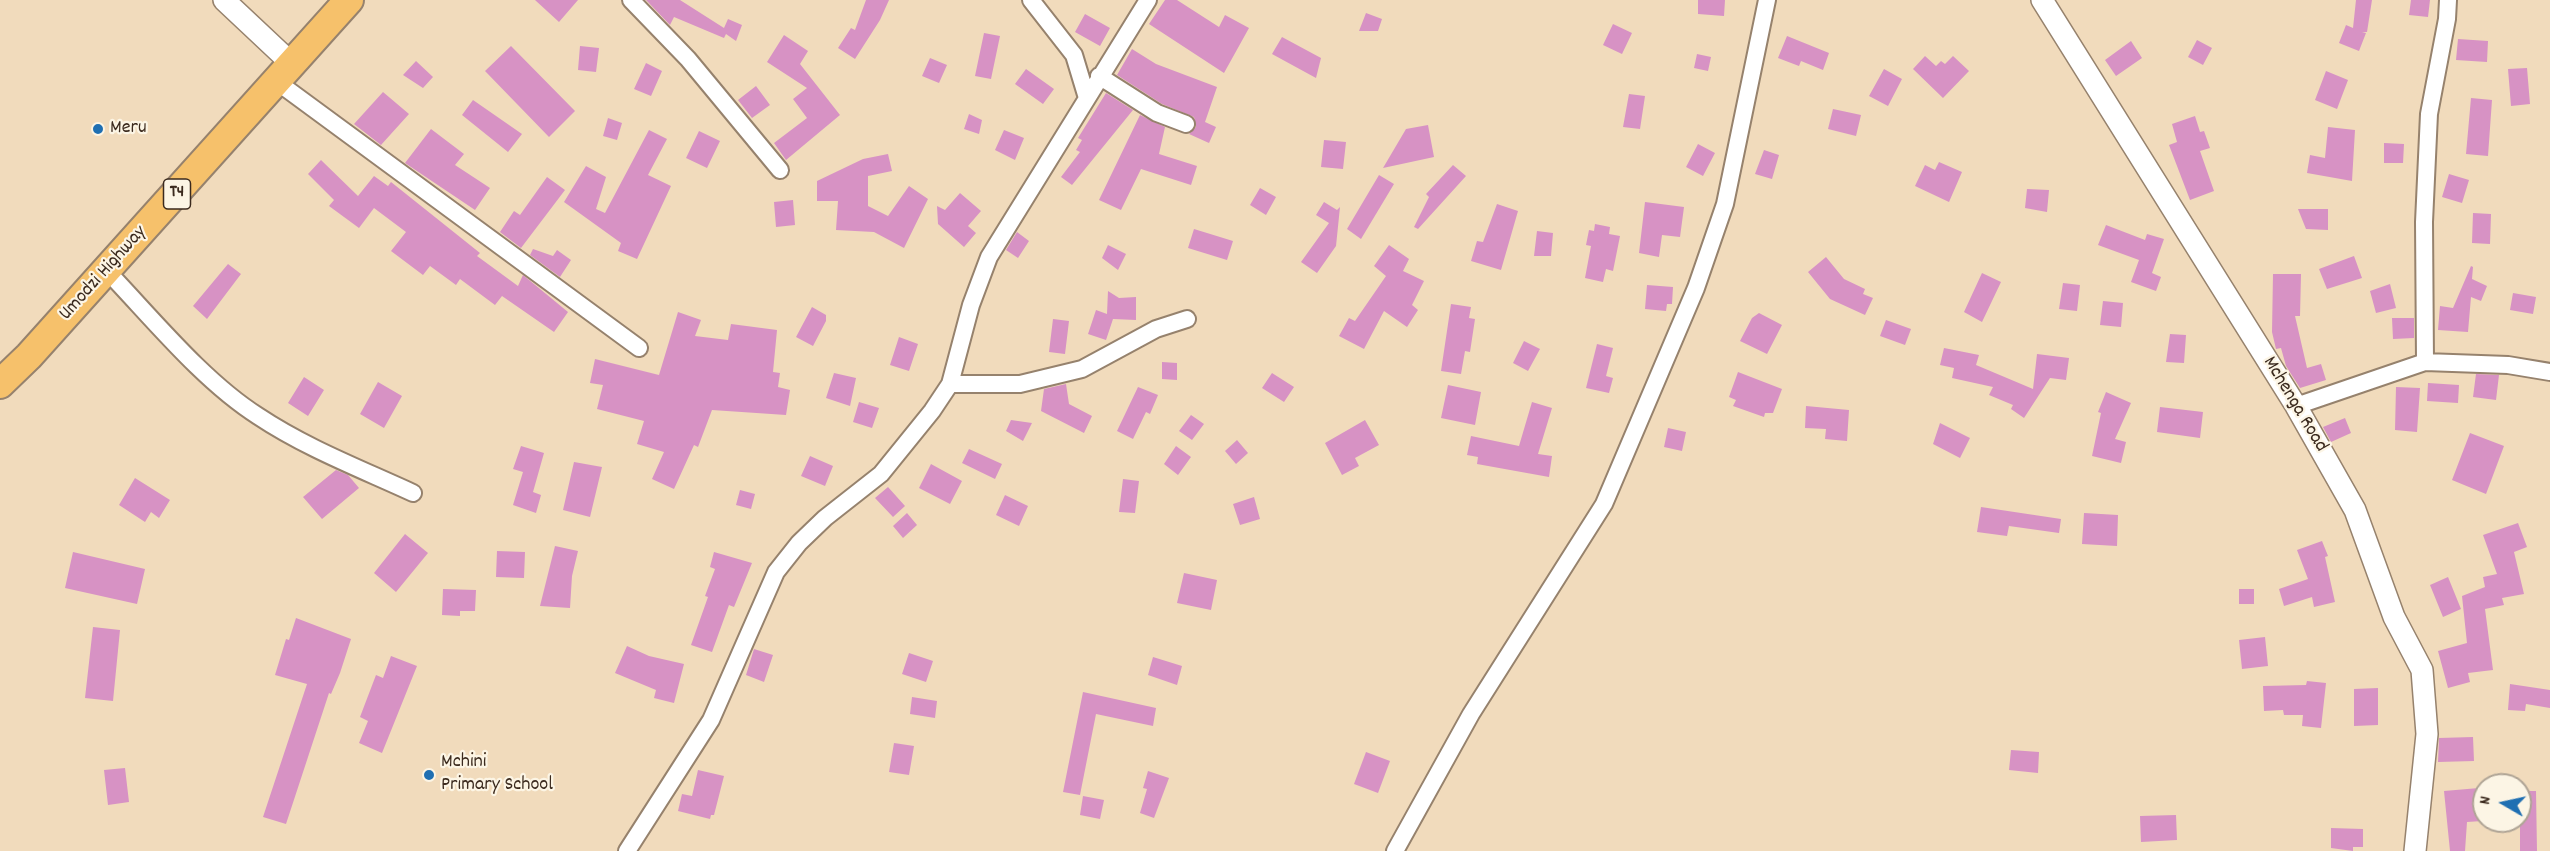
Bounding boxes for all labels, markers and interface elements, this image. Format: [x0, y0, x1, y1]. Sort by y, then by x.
place label: Meru [110, 117, 147, 141]
marker: Meru [91, 122, 105, 136]
road number: T4 [164, 179, 190, 209]
street label: Umodzi Highway [55, 222, 153, 326]
street label: Mchenga Road [2256, 353, 2332, 457]
place label: Mchini Primary School [441, 751, 553, 798]
marker: Mchini Primary School [422, 768, 436, 782]
north arrow [2472, 773, 2532, 833]
text: N [2474, 795, 2498, 806]

